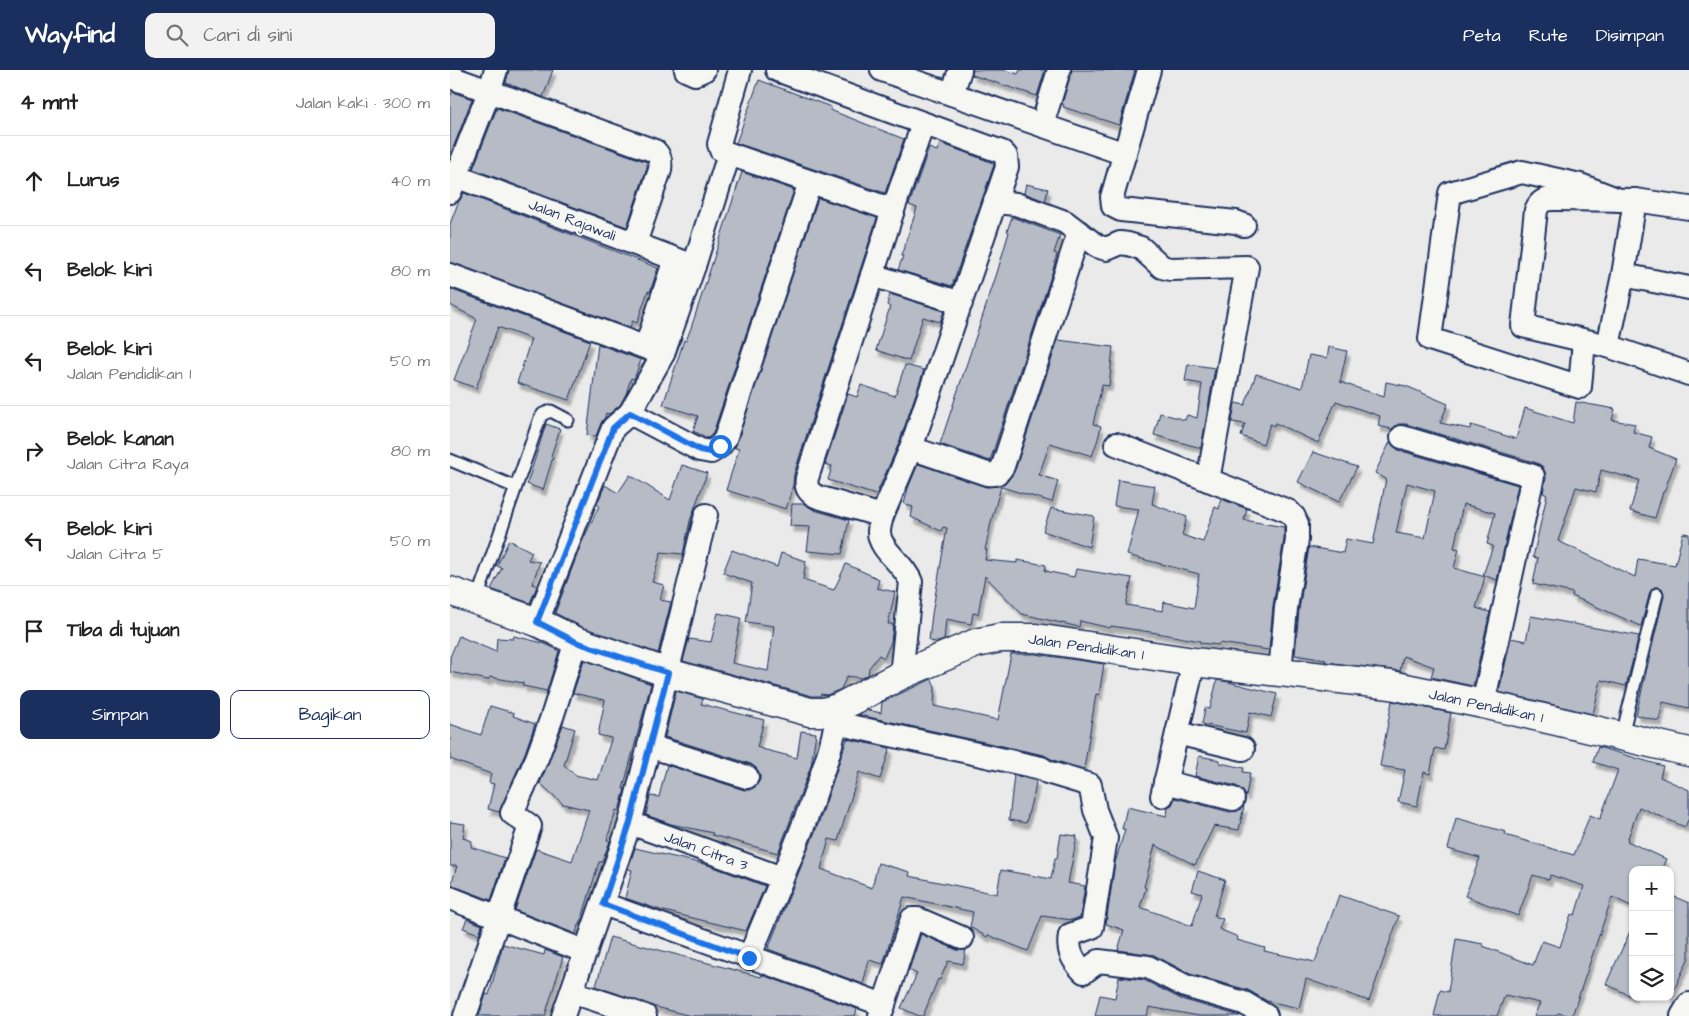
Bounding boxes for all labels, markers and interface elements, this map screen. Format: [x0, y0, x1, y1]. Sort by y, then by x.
search box [145, 13, 495, 58]
text: Wayfind [25, 18, 115, 52]
icon: search [163, 21, 191, 49]
text: Cari di sini [203, 22, 292, 49]
text: Peta [1463, 23, 1501, 48]
text: Rute [1529, 23, 1568, 48]
text: Disimpan [1596, 23, 1664, 48]
text: 4 mnt [20, 88, 78, 117]
text: Jalan kaki · 300 m [296, 92, 430, 114]
icon: ahead [20, 167, 48, 195]
text: Lurus [67, 167, 119, 194]
text: 40 m [390, 170, 430, 192]
street label: Jalan Rajawali [525, 194, 619, 247]
icon: left [20, 257, 48, 285]
text: Belok kiri [67, 257, 152, 284]
text: 80 m [391, 260, 430, 282]
text: Belok kiri [67, 336, 152, 363]
icon: left [20, 347, 48, 375]
text: 50 m [390, 350, 430, 372]
text: Jalan Pendidikan 1 [67, 363, 191, 385]
text: Belok kanan [67, 426, 174, 453]
route start [709, 435, 732, 458]
icon: right [20, 437, 48, 465]
text: 80 m [391, 440, 430, 462]
text: Jalan Citra Raya [67, 453, 189, 475]
text: Belok kiri [67, 516, 152, 543]
icon: left [20, 527, 48, 555]
text: 50 m [390, 530, 430, 552]
text: Jalan Citra 5 [67, 543, 164, 565]
icon: arrive [20, 617, 48, 645]
text: Tiba di tujuan [67, 617, 179, 644]
street label: Jalan Pendidikan 1 [1027, 628, 1145, 666]
street label: Jalan Pendidikan 1 [1427, 684, 1545, 728]
button: Simpan [20, 690, 220, 739]
button: Bagikan [230, 690, 430, 739]
street label: Jalan Citra 3 [661, 826, 751, 876]
map controls [1629, 866, 1674, 1001]
button: + [1629, 866, 1674, 911]
button: − [1629, 911, 1674, 956]
route end [738, 947, 761, 970]
button: layers [1629, 956, 1674, 1001]

